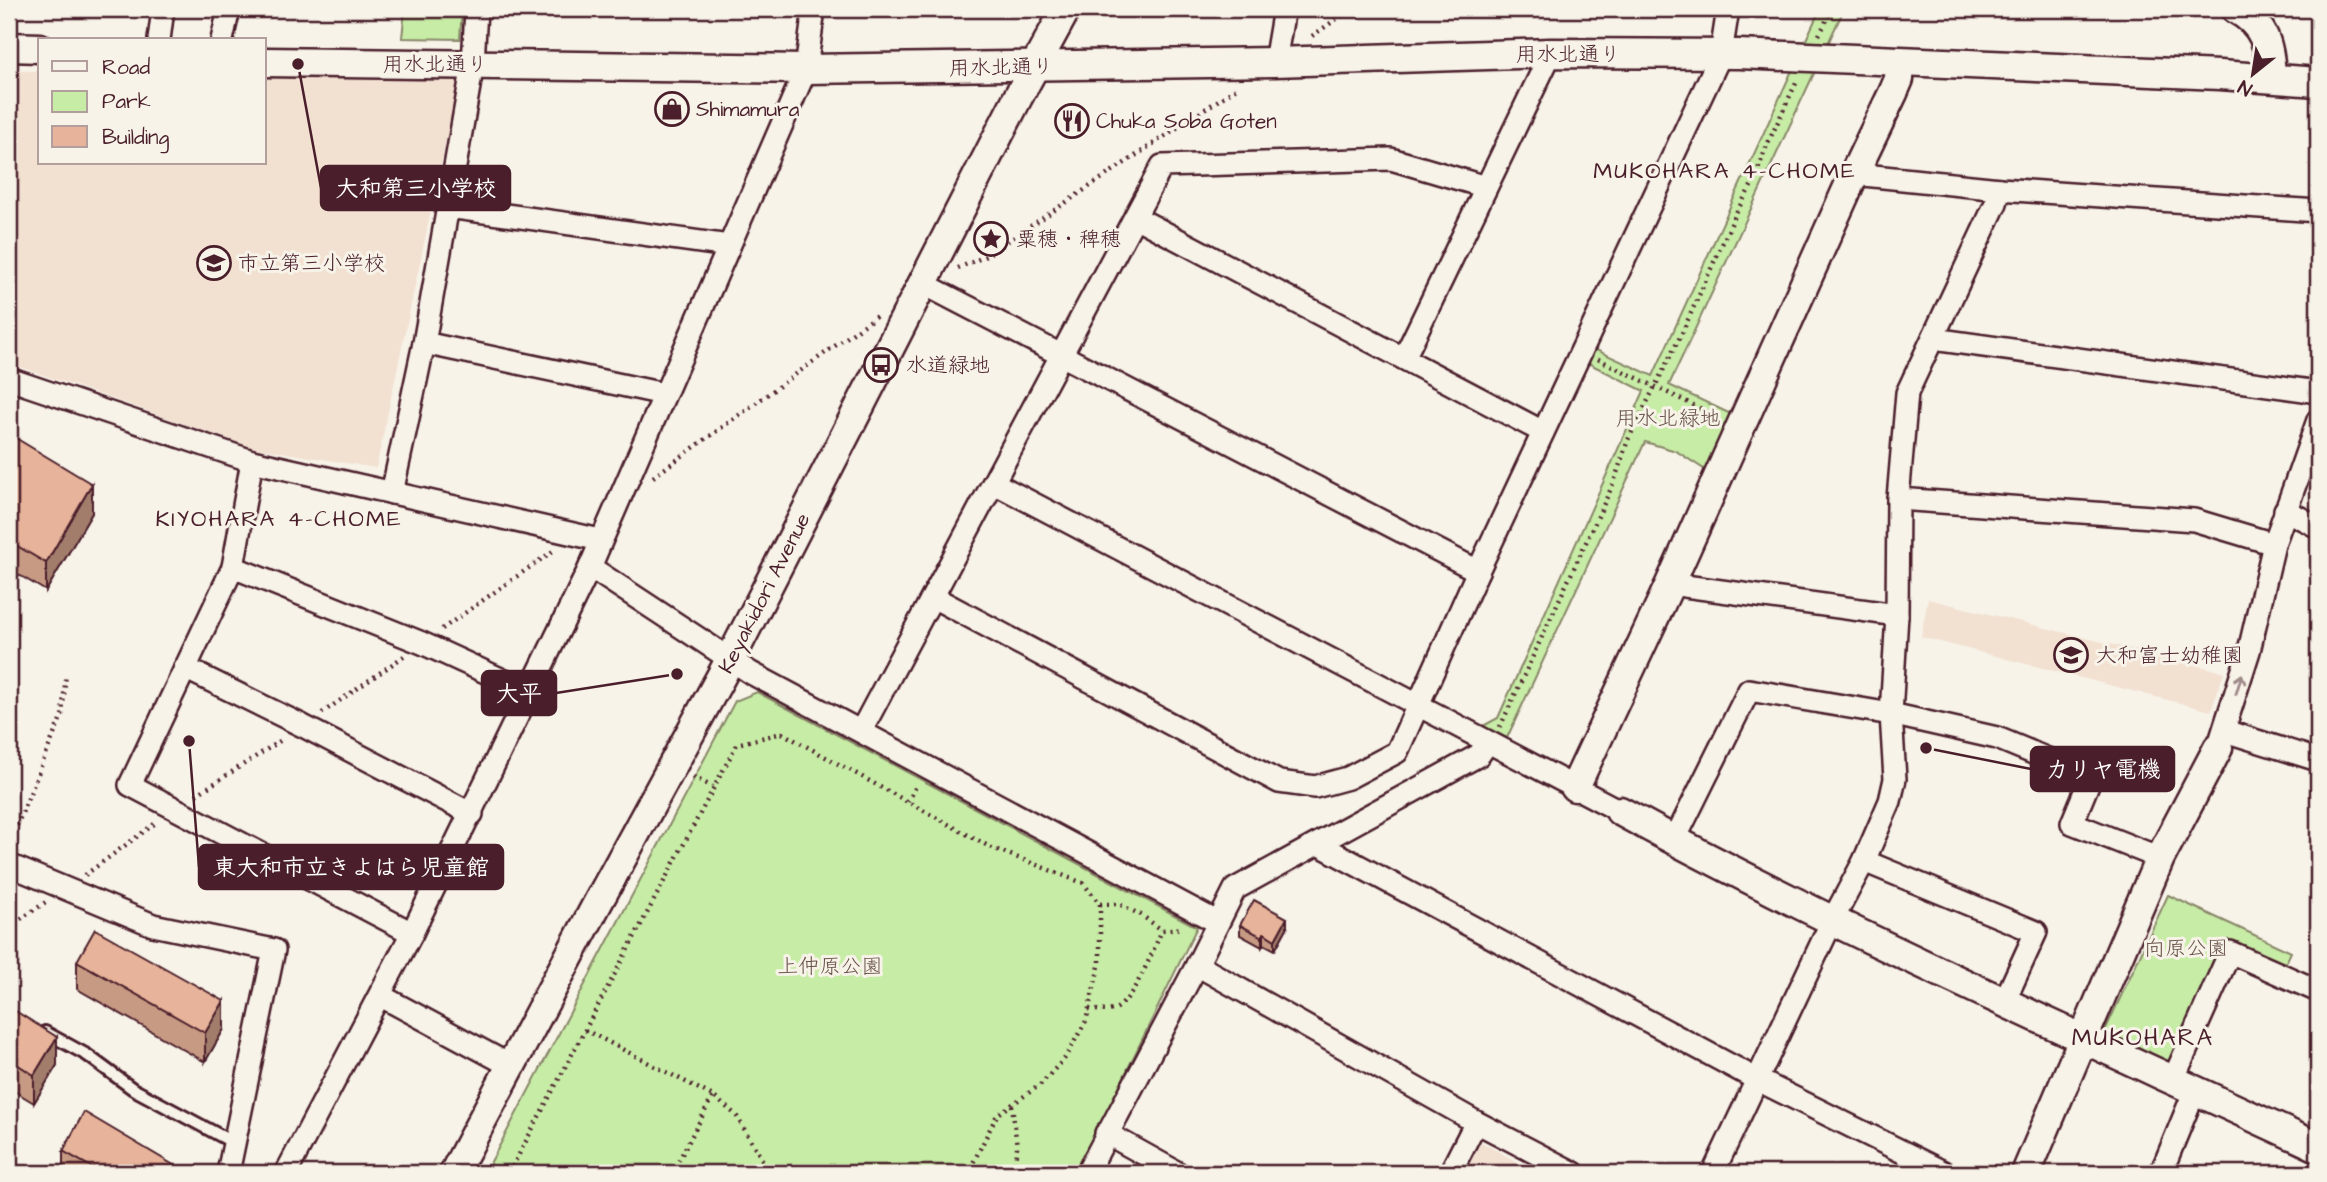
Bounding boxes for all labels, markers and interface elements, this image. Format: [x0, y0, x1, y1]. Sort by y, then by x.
legend [38, 38, 266, 164]
north arrow [2218, 38, 2288, 108]
street label: 用水北通り [1516, 40, 1621, 69]
street label: 用水北通り [383, 50, 488, 79]
street label: 用水北通り [948, 52, 1054, 83]
text: Road [102, 53, 150, 82]
text: N [2233, 73, 2257, 102]
text: Park [102, 87, 151, 116]
shop icon: Shimamura [653, 90, 691, 128]
place label: Shimamura [696, 95, 800, 124]
restaurant icon: Chuka Soba Goten [1053, 102, 1091, 140]
place label: Chuka Soba Goten [1096, 107, 1277, 136]
text: Building [102, 123, 170, 154]
district label: MUKOHARA 4-CHOME [1593, 155, 1857, 187]
callout: 大和第三小学校 [321, 166, 510, 210]
text: 大和第三小学校 [336, 173, 497, 205]
place icon: 粟穂・稗穂 [972, 220, 1010, 258]
place label: 粟穂・稗穂 [1016, 225, 1121, 254]
school or university icon: 市立第三小学校 [195, 244, 233, 282]
place label: 市立第三小学校 [238, 249, 385, 278]
bus stop icon: 水道緑地 [862, 346, 900, 384]
place label: 水道緑地 [906, 351, 990, 380]
park label: 用水北緑地 [1616, 404, 1721, 433]
district label: KIYOHARA 4-CHOME [155, 503, 403, 535]
street label: Keyakidori Avenue [711, 508, 819, 679]
school or university icon: 大和富士幼稚園 [2052, 636, 2090, 674]
place label: 大和富士幼稚園 [2096, 641, 2243, 670]
callout: 大平 [482, 671, 556, 715]
one-way arrow [2234, 673, 2246, 695]
text: 大平 [496, 678, 542, 710]
callout: カリヤ電機 [2031, 747, 2174, 791]
text: カリヤ電機 [2046, 754, 2161, 786]
callout: 東大和市立きよはら児童館 [199, 845, 503, 889]
text: 東大和市立きよはら児童館 [213, 852, 489, 884]
park label: 向原公園 [2144, 934, 2228, 963]
park label: 上仲原公園 [778, 952, 883, 981]
district label: MUKOHARA [2072, 1021, 2214, 1055]

